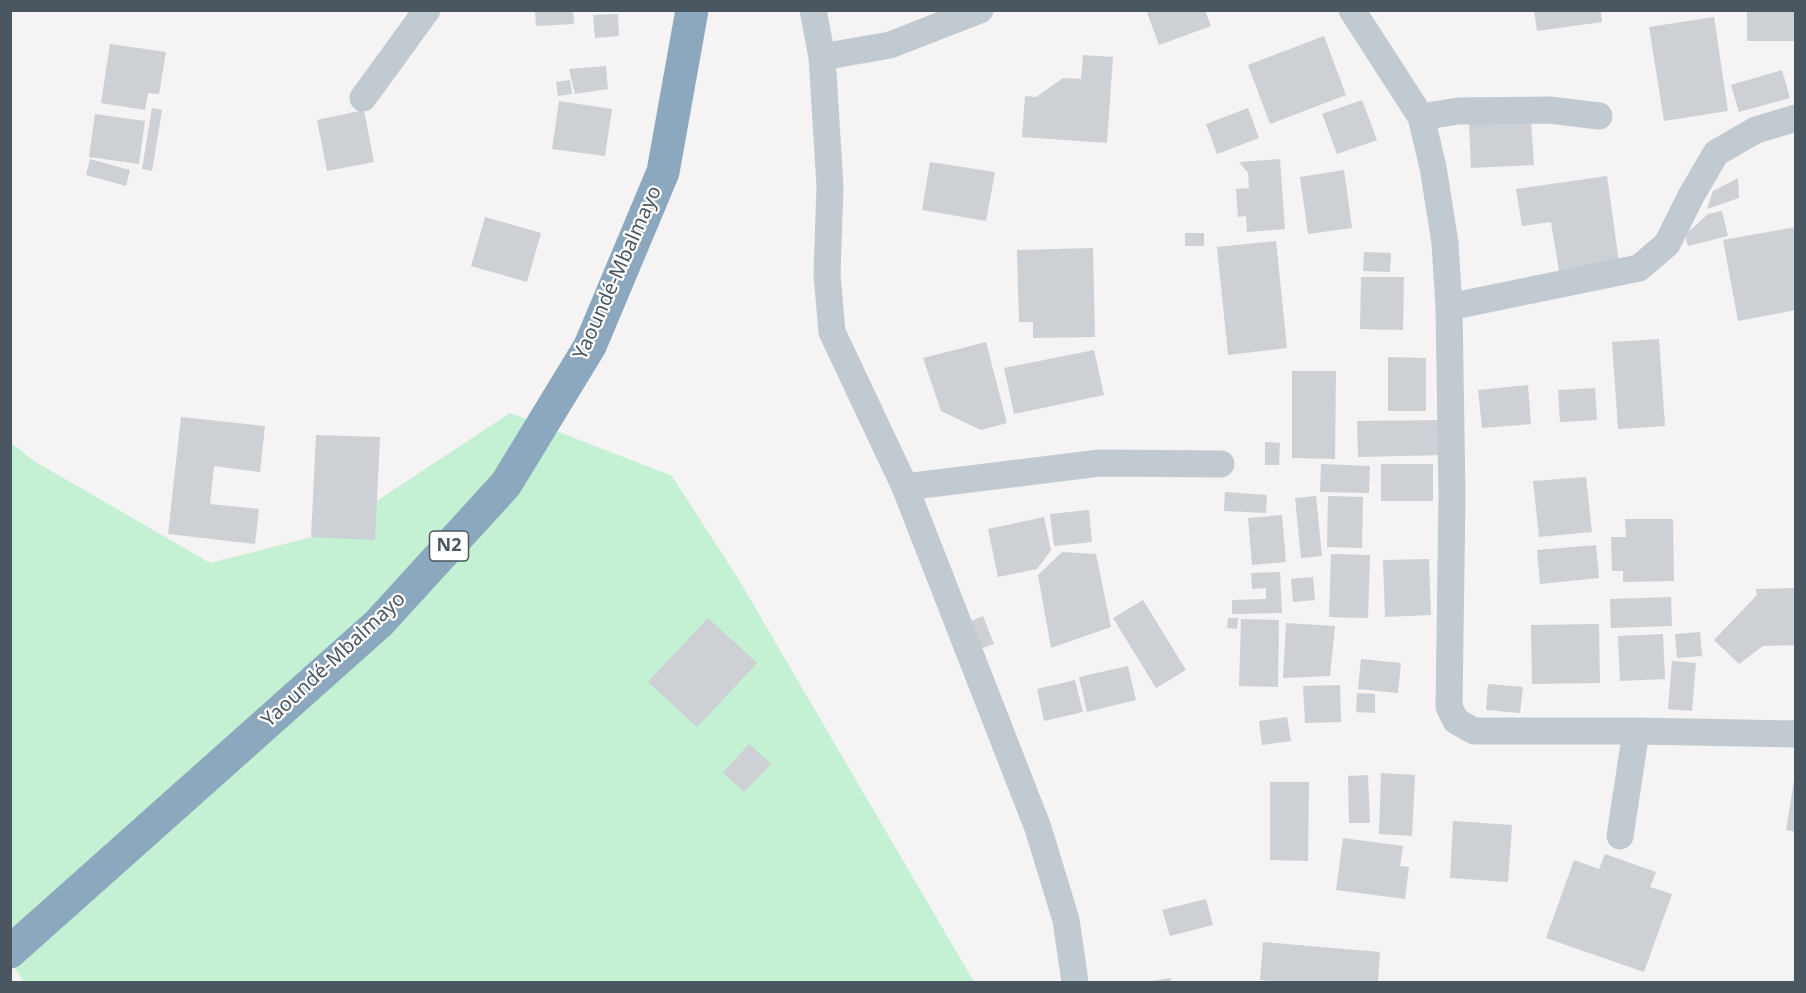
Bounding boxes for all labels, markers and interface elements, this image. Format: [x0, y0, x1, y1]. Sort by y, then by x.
street label: Yaoundé-Mbalmayo [569, 183, 667, 363]
road number: N2 [430, 531, 468, 561]
street label: Yaoundé-Mbalmayo [257, 587, 411, 733]

